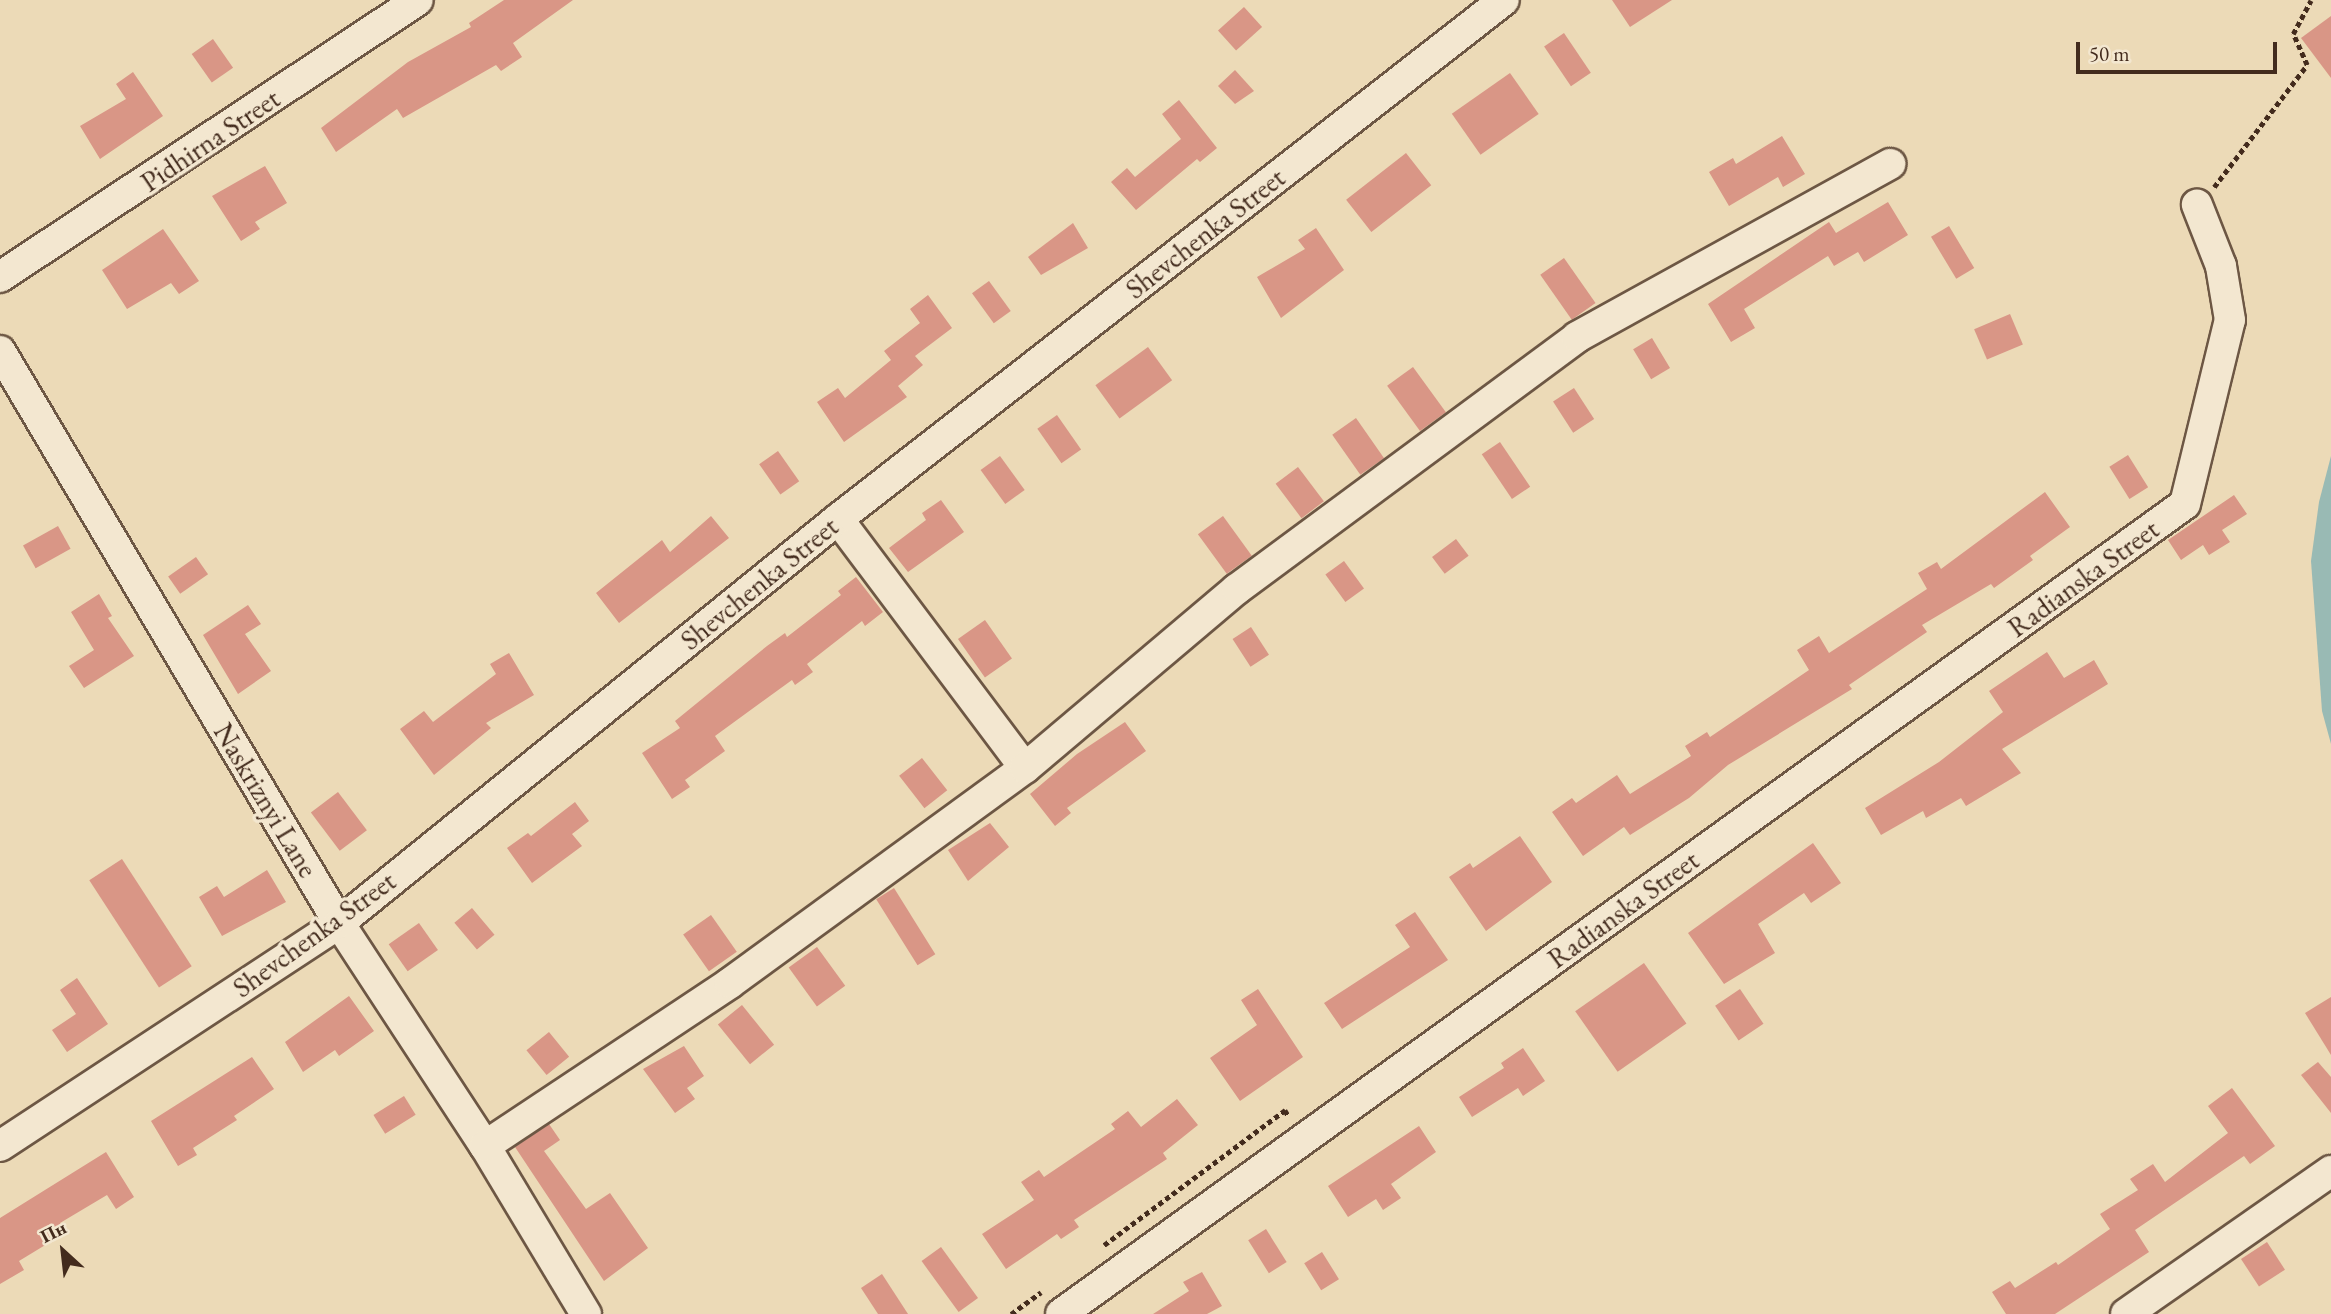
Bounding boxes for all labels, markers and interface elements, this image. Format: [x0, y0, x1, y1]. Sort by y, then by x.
scale bar [2079, 28, 2280, 72]
text: 50 m [2089, 40, 2130, 67]
street label: Pidhirna Street [134, 81, 286, 199]
street label: Shevchenka Street [1119, 160, 1291, 306]
street label: Shevchenka Street [673, 509, 845, 657]
street label: Radianska Street [2001, 512, 2165, 644]
street label: Naskriznyi Lane [207, 717, 325, 883]
street label: Radianska Street [1541, 843, 1705, 975]
street label: Shevchenka Street [226, 864, 402, 1004]
text: Пн [36, 1215, 70, 1249]
north arrow [28, 1216, 98, 1286]

